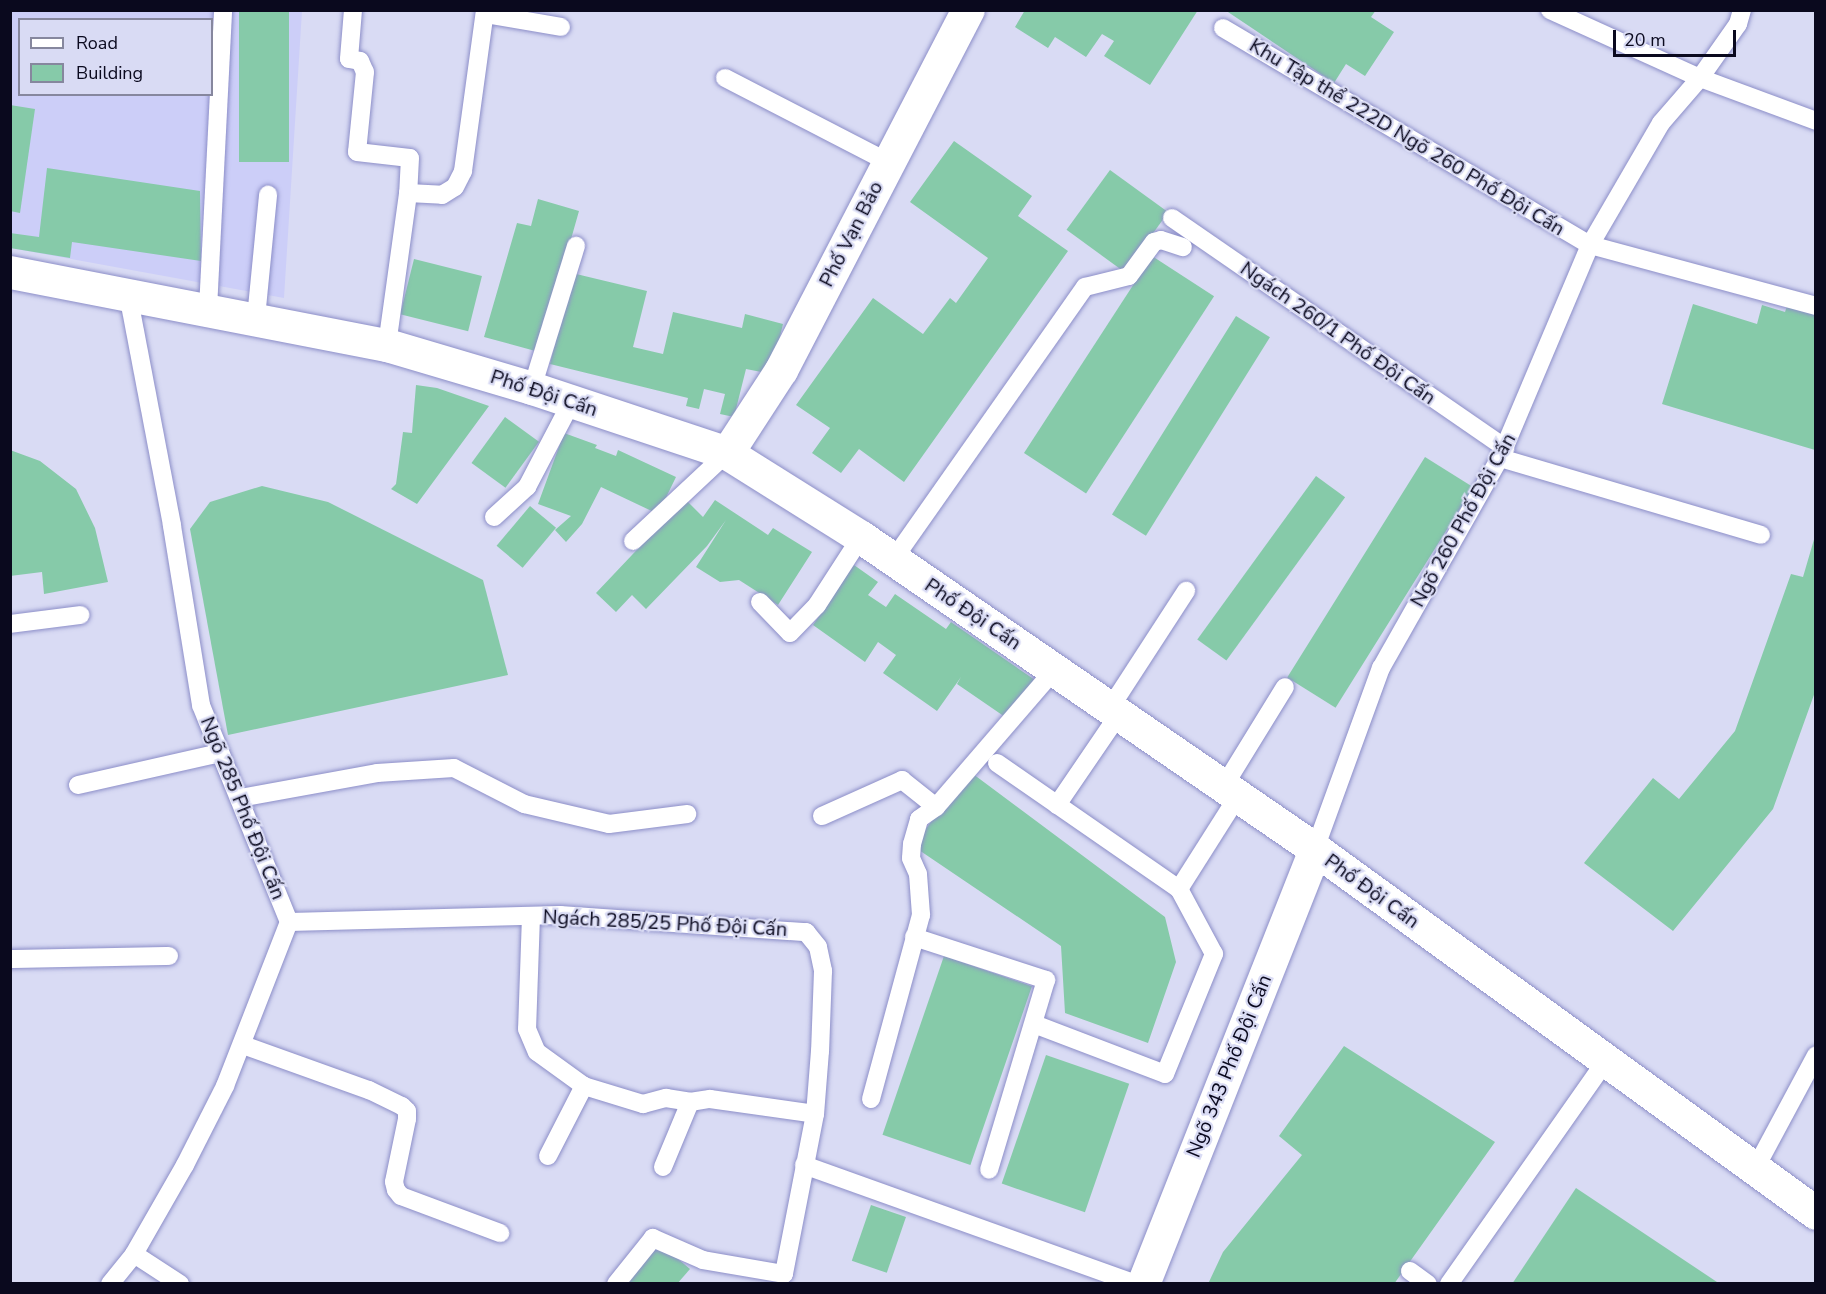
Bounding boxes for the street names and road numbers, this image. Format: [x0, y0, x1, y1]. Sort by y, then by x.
street label: Khu Tập thể 222D Ngõ 260 Phố Đội Cấn [1245, 33, 1569, 241]
street label: Phố Vạn Bảo [814, 177, 888, 291]
street label: Ngách 260/1 Phố Đội Cấn [1236, 256, 1440, 410]
street label: Phố Đội Cấn [487, 364, 601, 422]
street label: Ngõ 260 Phố Đội Cấn [1405, 429, 1521, 611]
street label: Phố Đội Cấn [920, 573, 1026, 655]
street label: Ngõ 285 Phố Đội Cấn [195, 713, 291, 903]
street label: Phố Đội Cấn [1320, 849, 1424, 933]
street label: Ngách 285/25 Phố Đội Cấn [542, 905, 788, 941]
street label: Ngõ 343 Phố Đội Cấn [1181, 971, 1277, 1161]

